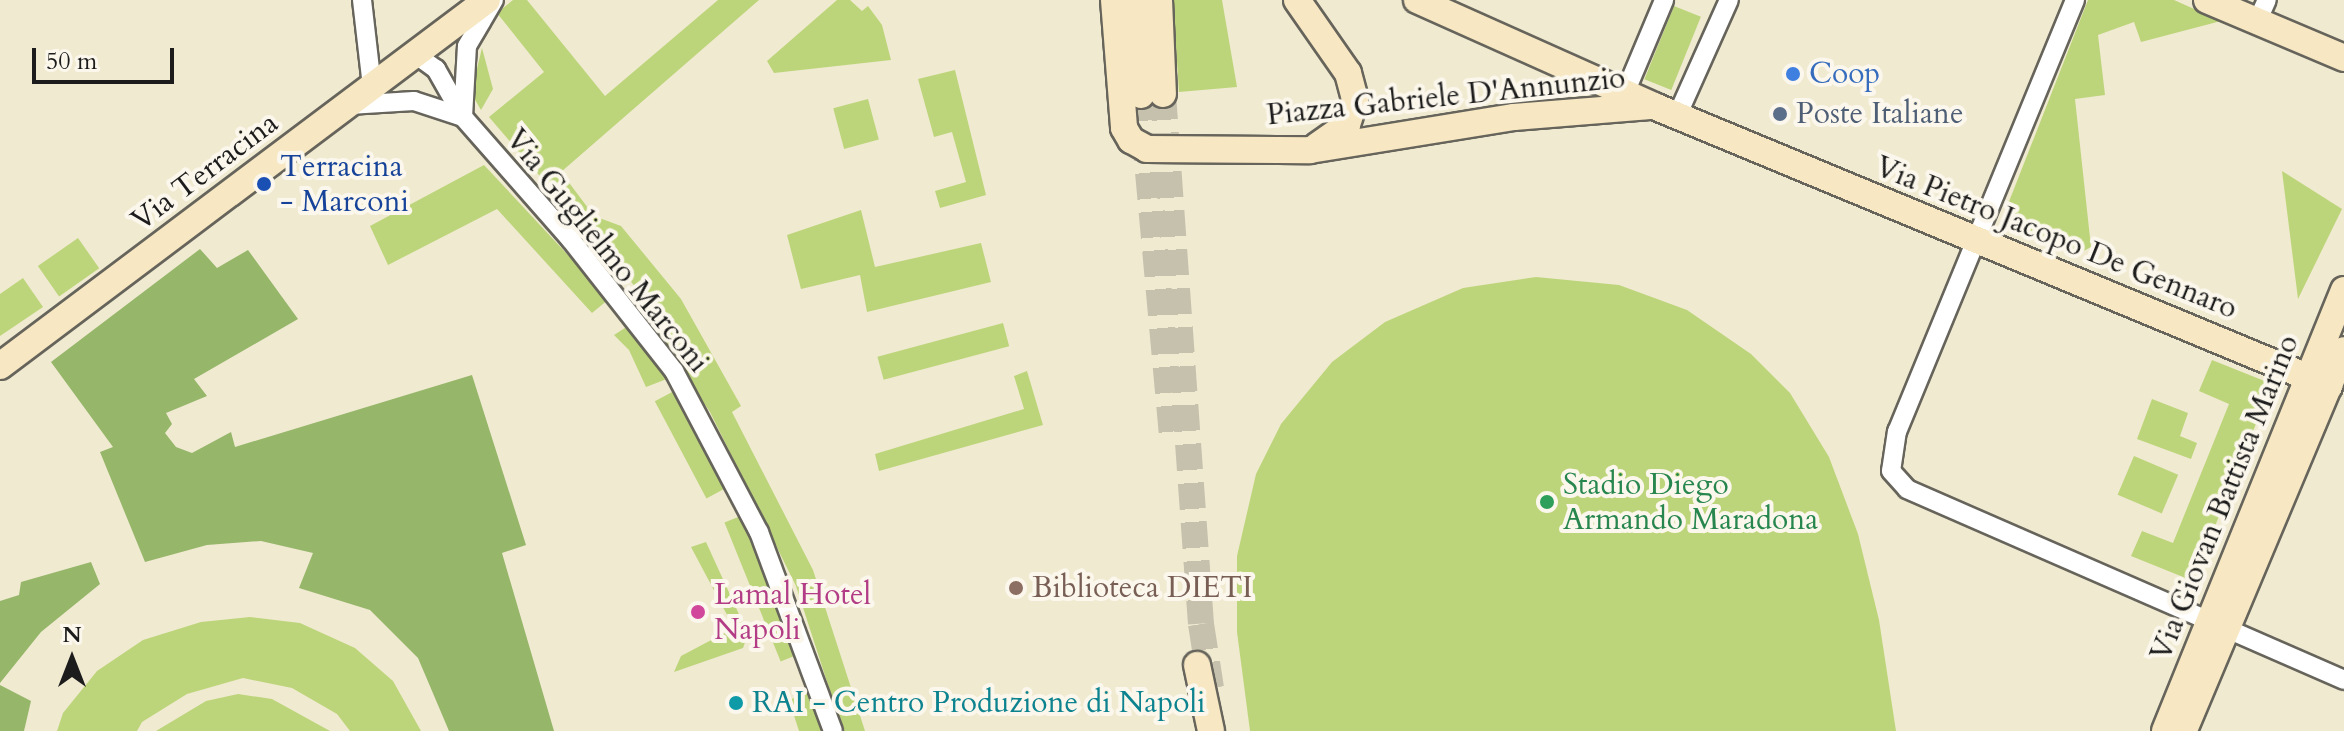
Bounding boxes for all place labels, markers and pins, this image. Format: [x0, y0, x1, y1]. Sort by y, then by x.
place label: Coop [1809, 56, 1880, 92]
marker: Coop [1784, 65, 1802, 83]
place label: Poste Italiane [1796, 96, 1964, 132]
marker: Poste Italiane [1771, 105, 1789, 123]
place label: Terracina - Marconi [280, 149, 409, 220]
marker: Terracina - Marconi [255, 175, 273, 193]
place label: Stadio Diego Armando Maradona [1563, 467, 1818, 538]
marker: Stadio Diego Armando Maradona [1538, 493, 1556, 511]
place label: Biblioteca DIETI [1032, 570, 1252, 606]
place label: Lamal Hotel Napoli [714, 577, 871, 648]
marker: Biblioteca DIETI [1007, 579, 1025, 597]
marker: Lamal Hotel Napoli [689, 603, 707, 621]
place label: RAI - Centro Produzione di Napoli [752, 685, 1206, 721]
marker: RAI - Centro Produzione di Napoli [727, 694, 745, 712]

